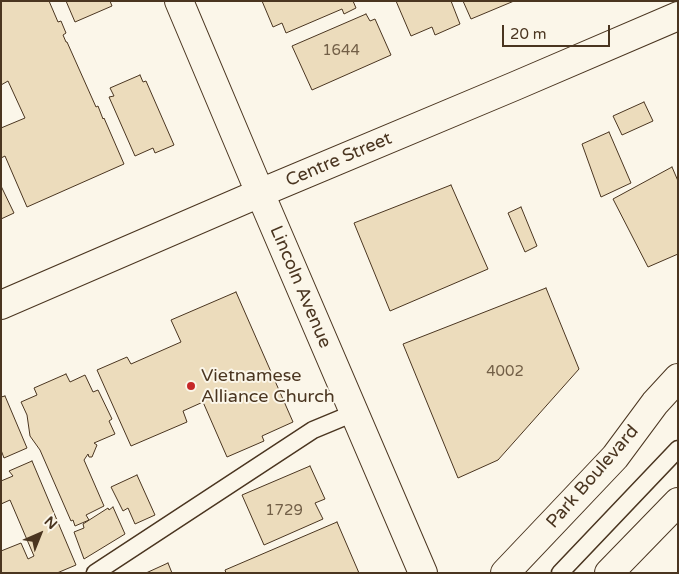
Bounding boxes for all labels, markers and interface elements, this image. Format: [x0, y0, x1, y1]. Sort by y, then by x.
scale bar [504, 15, 612, 47]
text: 20 m [510, 25, 547, 43]
house number: 1644 [322, 42, 360, 60]
street label: Centre Street [283, 128, 395, 192]
street label: Lincoln Avenue [265, 223, 335, 351]
house number: 4002 [486, 363, 524, 381]
place label: Vietnamese Alliance Church [201, 365, 335, 408]
marker: Vietnamese Alliance Church [185, 380, 197, 392]
street label: Park Boulevard [542, 421, 644, 533]
house number: 1729 [265, 502, 303, 520]
north arrow [15, 509, 65, 559]
text: N [41, 513, 61, 533]

